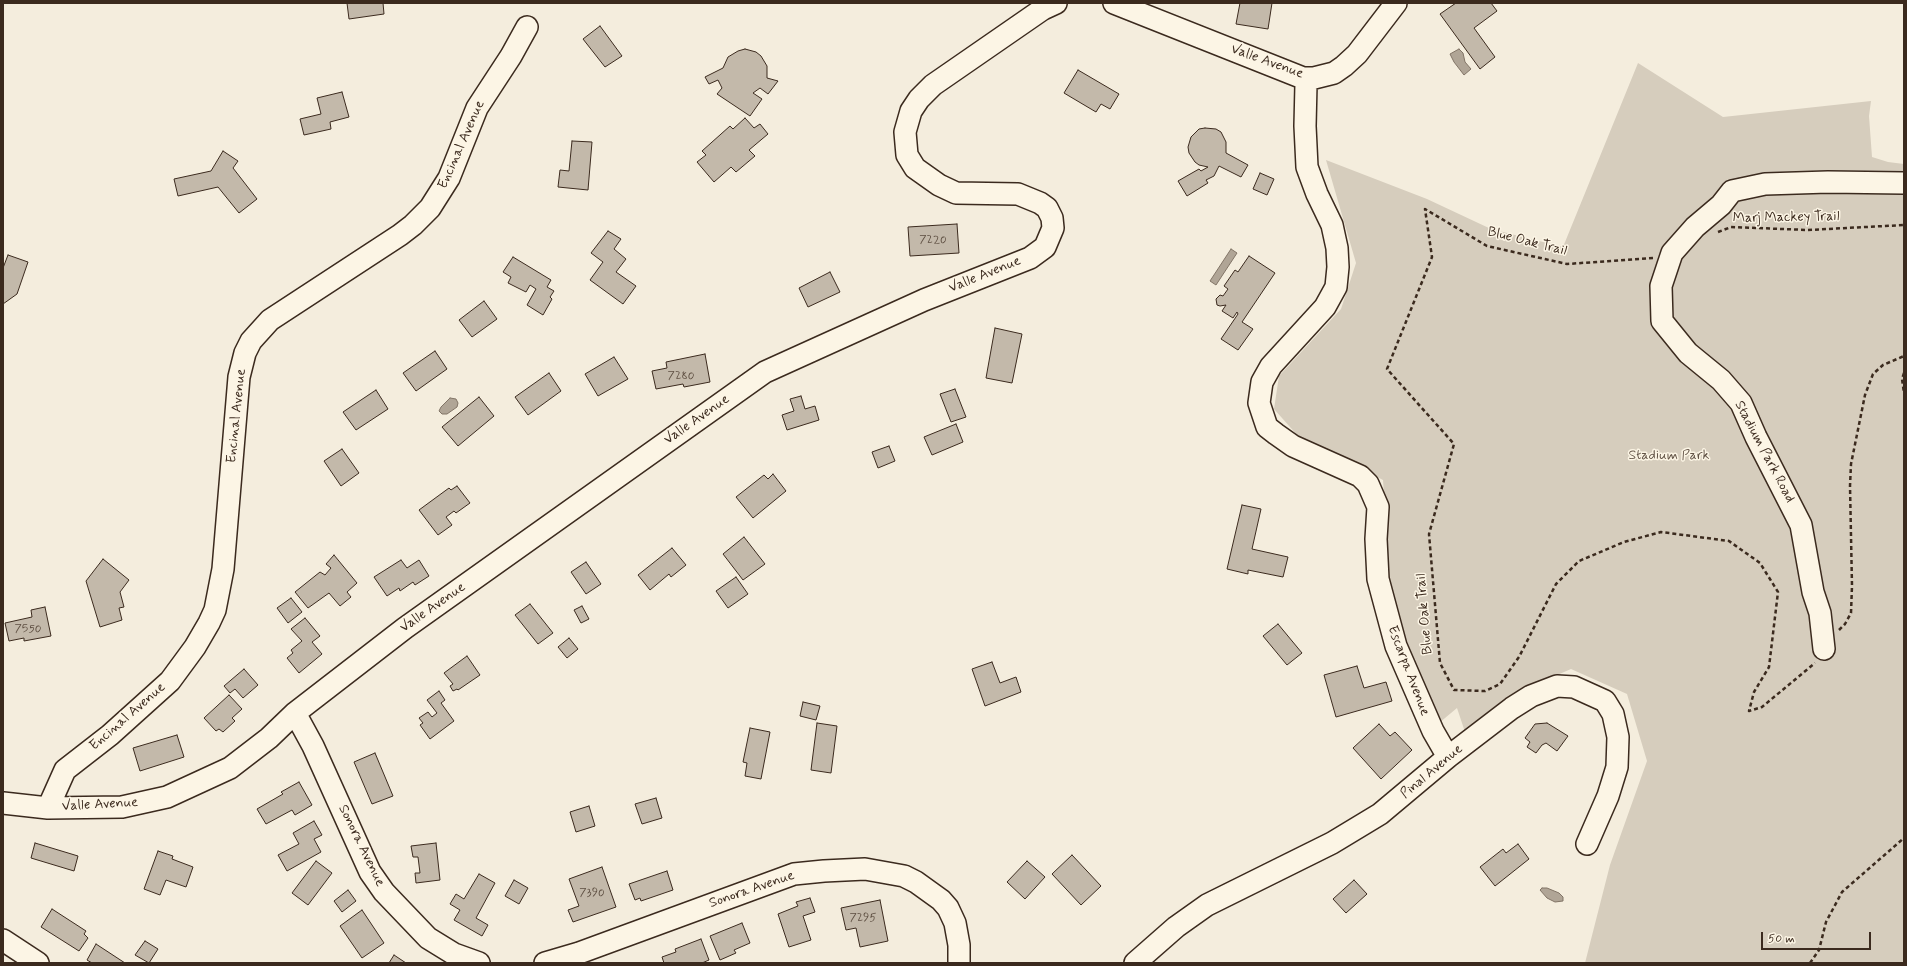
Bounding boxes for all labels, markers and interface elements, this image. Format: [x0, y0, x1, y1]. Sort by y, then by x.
street label: Valle Avenue [1228, 41, 1306, 83]
street label: Encinal Avenue [435, 98, 489, 192]
street label: Marj Mackey Trail [1732, 209, 1840, 227]
street label: Blue Oak Trail [1486, 224, 1568, 260]
house number: 7220 [919, 233, 947, 247]
street label: Valle Avenue [947, 253, 1023, 297]
street label: Encinal Avenue [224, 368, 250, 464]
house number: 7280 [668, 369, 694, 383]
street label: Valle Avenue [661, 391, 733, 449]
street label: Stadium Park Road [1730, 398, 1798, 506]
park label: Stadium Park [1629, 448, 1709, 464]
street label: Blue Oak Trail [1413, 573, 1437, 655]
street label: Valle Avenue [397, 579, 469, 637]
house number: 7550 [14, 622, 42, 636]
street label: Escarpa Avenue [1383, 624, 1433, 718]
street label: Encinal Avenue [87, 679, 169, 755]
street label: Pinal Avenue [1398, 741, 1466, 803]
street label: Valle Avenue [62, 795, 138, 815]
street label: Sonora Avenue [334, 802, 388, 890]
street label: Sonora Avenue [707, 868, 797, 912]
house number: 7390 [579, 886, 605, 900]
house number: 7295 [849, 911, 877, 925]
scale bar [1763, 924, 1873, 950]
text: 50 m [1768, 931, 1795, 947]

